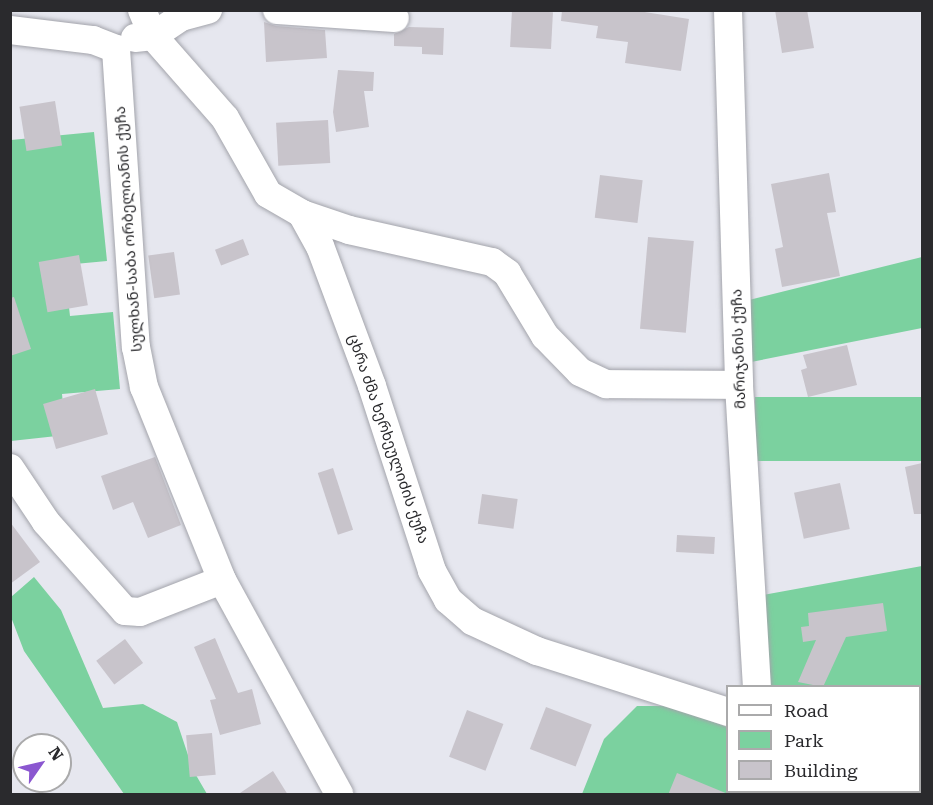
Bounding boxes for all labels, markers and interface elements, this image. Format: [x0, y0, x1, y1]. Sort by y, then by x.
street label: სულხან-საბა ორბელიანის ქუჩა [111, 106, 147, 352]
street label: მარიჯანის ქუჩა [728, 289, 750, 409]
street label: ცხრა ძმა ხერხეულიძის ქუჩა [344, 332, 432, 546]
legend [726, 685, 921, 793]
text: Road [784, 700, 828, 721]
text: Park [784, 730, 824, 751]
north arrow [12, 733, 72, 793]
text: N [44, 743, 67, 764]
text: Building [784, 760, 858, 781]

